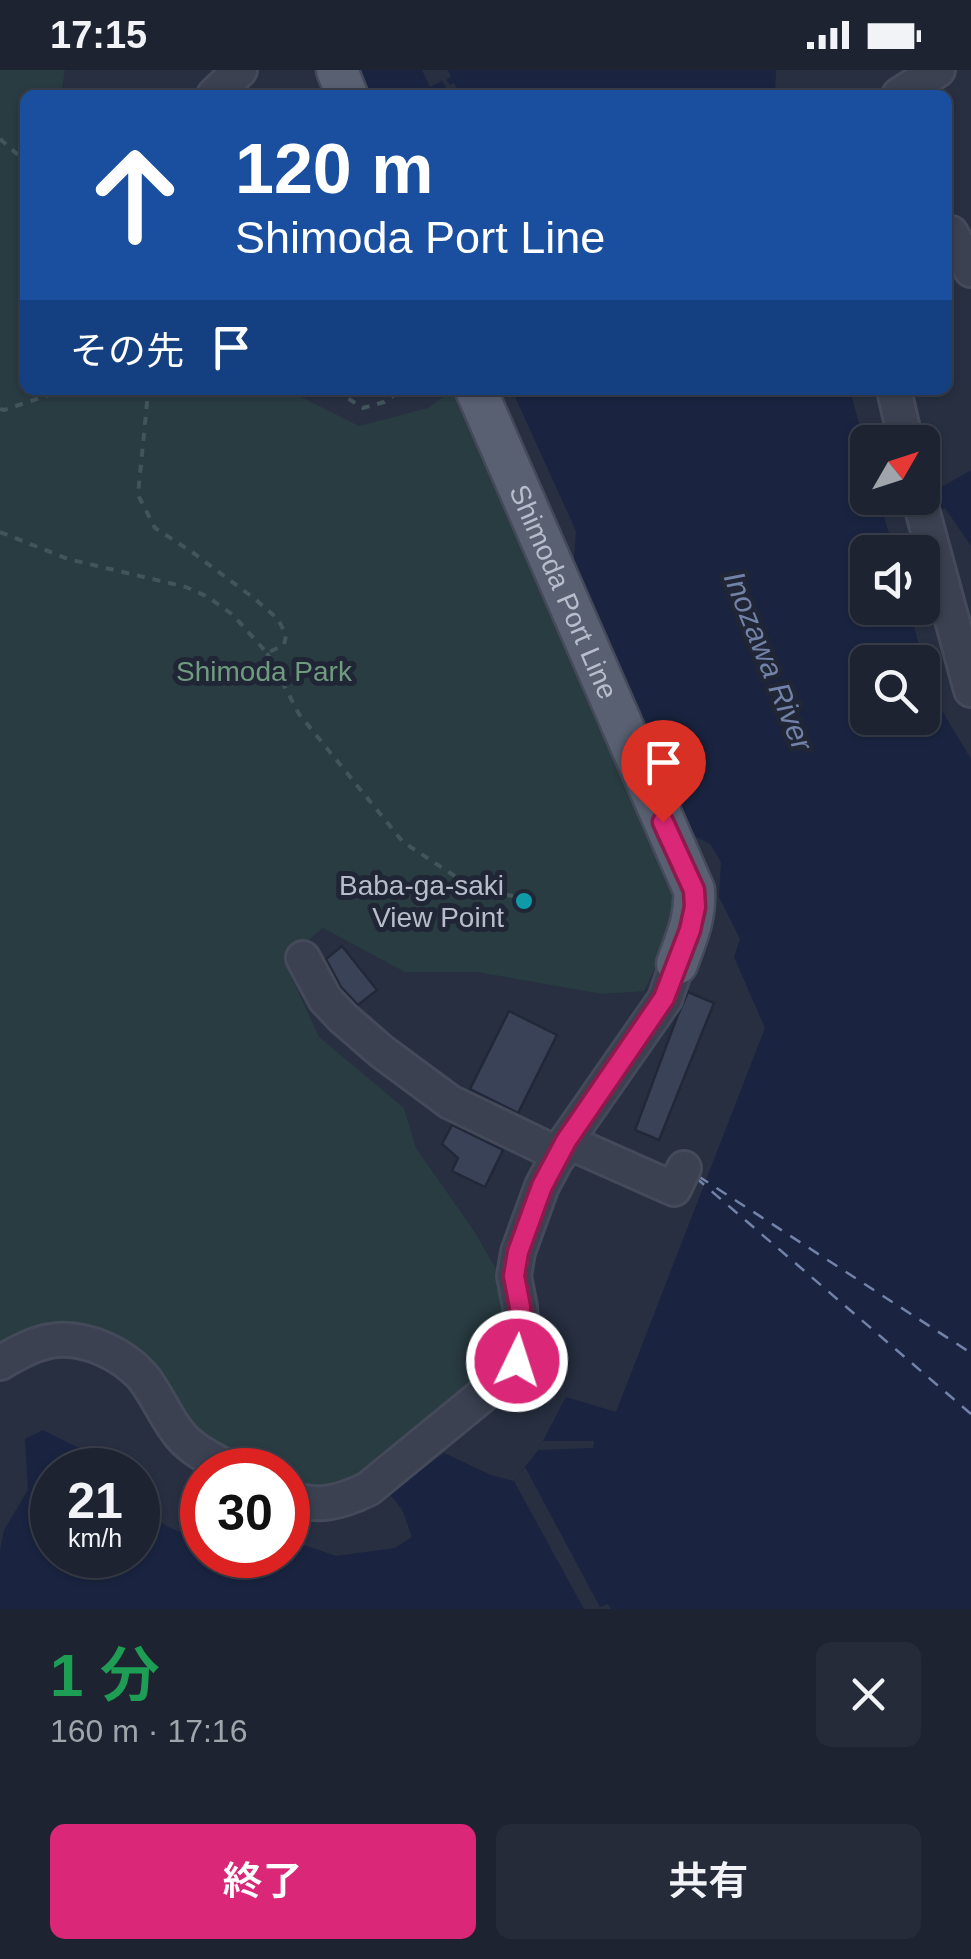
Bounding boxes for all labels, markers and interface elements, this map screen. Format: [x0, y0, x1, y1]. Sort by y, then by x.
text: 17:15 [50, 14, 147, 56]
icon: ahead [70, 130, 200, 260]
text: 120 m [235, 130, 433, 208]
text: Shimoda Port Line [235, 212, 605, 263]
icon: arrive [204, 320, 259, 375]
text: その先 [70, 330, 184, 372]
north arrow [850, 425, 940, 515]
map controls [850, 425, 940, 735]
street label: Shimoda Port Line [503, 480, 624, 704]
button: sound [850, 535, 940, 625]
water label: Inozawa River [718, 567, 820, 756]
button: search [850, 645, 940, 735]
park label: Shimoda Park [176, 656, 353, 687]
pin [621, 720, 706, 823]
icon: arrive [636, 735, 691, 790]
place label: Baba-ga-saki View Point [339, 870, 504, 933]
marker: Baba-ga-saki View Point [513, 890, 535, 912]
position arrow [465, 1309, 569, 1413]
speed limit sign: 30 [180, 1448, 310, 1578]
text: 21 [67, 1473, 123, 1529]
text: km/h [68, 1524, 122, 1552]
text: 1 分 [50, 1642, 160, 1709]
button: close [816, 1642, 921, 1747]
text: 160 m · 17:16 [50, 1713, 247, 1749]
button: 終了 [50, 1824, 476, 1939]
button: 共有 [496, 1824, 921, 1939]

